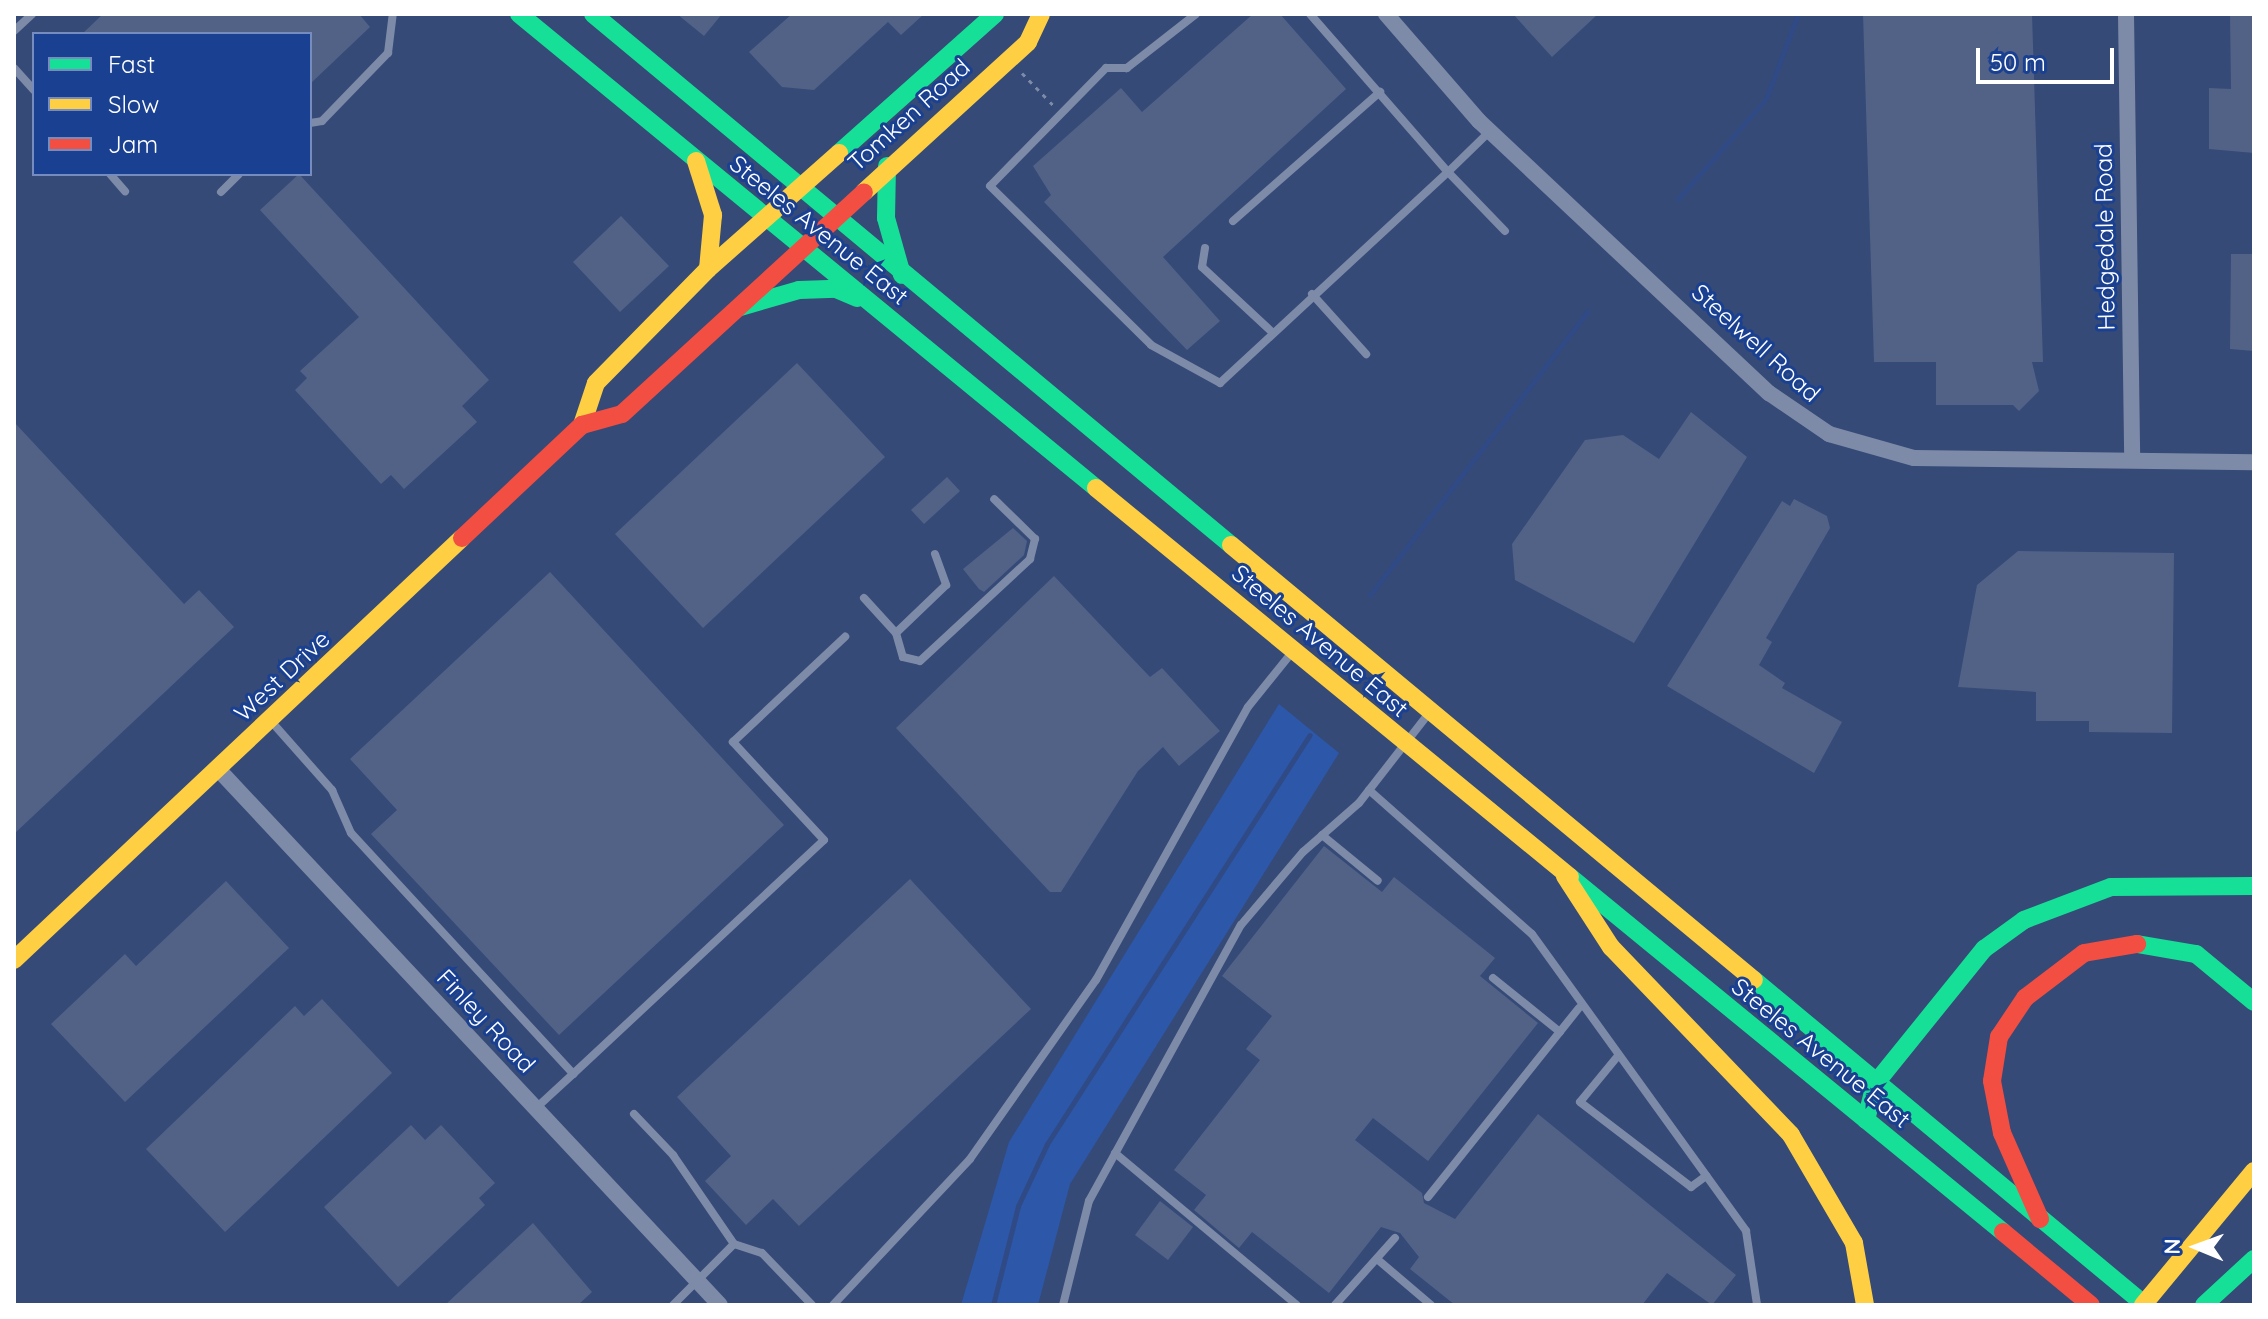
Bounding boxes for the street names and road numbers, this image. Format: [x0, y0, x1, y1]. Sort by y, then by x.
street label: Tomken Road [842, 53, 976, 177]
street label: Hedgedale Road [2089, 143, 2121, 331]
street label: Steeles Avenue East [724, 149, 914, 311]
street label: Steelwell Road [1686, 278, 1826, 408]
street label: Steeles Avenue East [1226, 559, 1414, 723]
street label: West Drive [228, 625, 336, 727]
street label: Finley Road [431, 963, 541, 1079]
street label: Steeles Avenue East [1726, 972, 1916, 1134]

